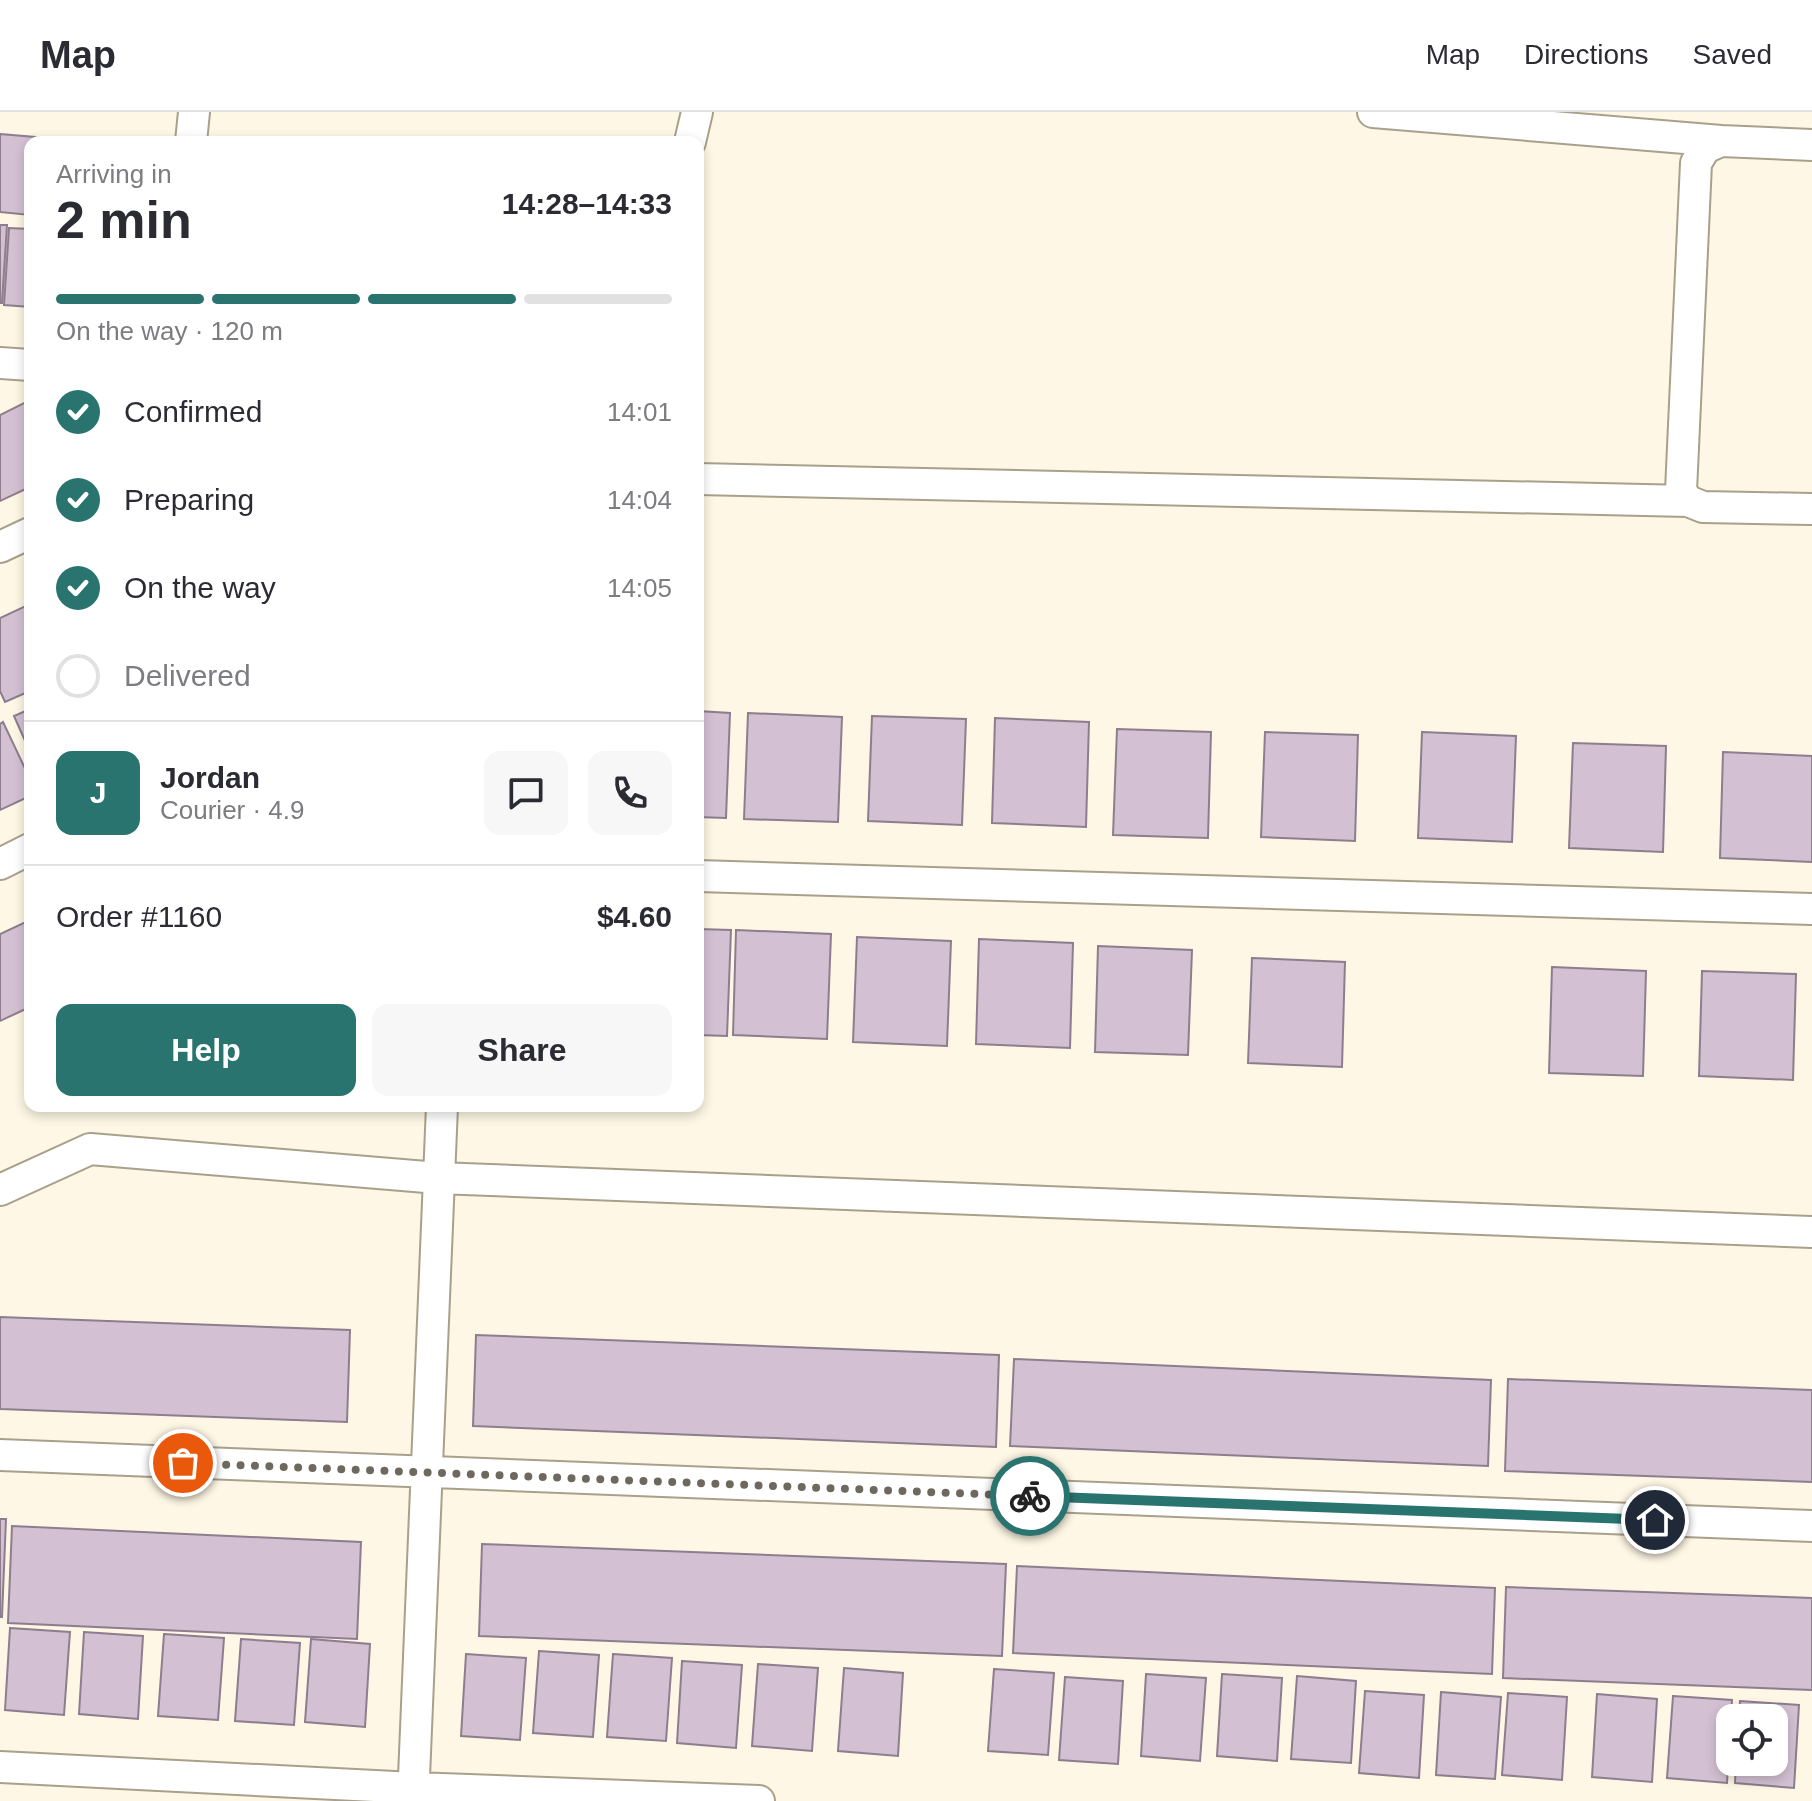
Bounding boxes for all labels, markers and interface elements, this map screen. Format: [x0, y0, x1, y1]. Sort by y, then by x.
text: Map [40, 34, 116, 76]
text: Map [1426, 39, 1480, 70]
text: Directions [1524, 39, 1649, 70]
text: Saved [1693, 39, 1772, 70]
text: Arriving in [56, 159, 172, 189]
text: 14:28–14:33 [502, 187, 672, 220]
text: 2 min [56, 191, 192, 249]
text: On the way · 120 m [56, 316, 283, 346]
icon: check [56, 390, 100, 434]
text: Confirmed [124, 395, 262, 428]
text: 14:01 [607, 397, 672, 427]
icon: check [56, 478, 100, 522]
text: Preparing [124, 483, 254, 516]
text: 14:04 [607, 485, 672, 515]
icon: check [56, 566, 100, 610]
text: On the way [124, 571, 276, 604]
text: 14:05 [607, 573, 672, 603]
text: Delivered [124, 659, 251, 692]
button: chat [484, 751, 568, 835]
button: phone [588, 751, 672, 835]
text: Jordan [160, 761, 260, 794]
text: J [90, 776, 106, 809]
text: Courier · 4.9 [160, 795, 305, 825]
text: Order #1160 [56, 900, 222, 933]
text: $4.60 [597, 900, 672, 933]
button: Help [56, 1004, 356, 1096]
button: Share [372, 1004, 672, 1096]
pin [149, 1429, 217, 1497]
icon: bag [161, 1441, 205, 1485]
courier [990, 1456, 1070, 1536]
icon: bike [1008, 1474, 1052, 1518]
pin [1621, 1486, 1689, 1554]
icon: home [1633, 1498, 1677, 1542]
map controls [1716, 1704, 1788, 1776]
button: locate [1716, 1704, 1788, 1776]

